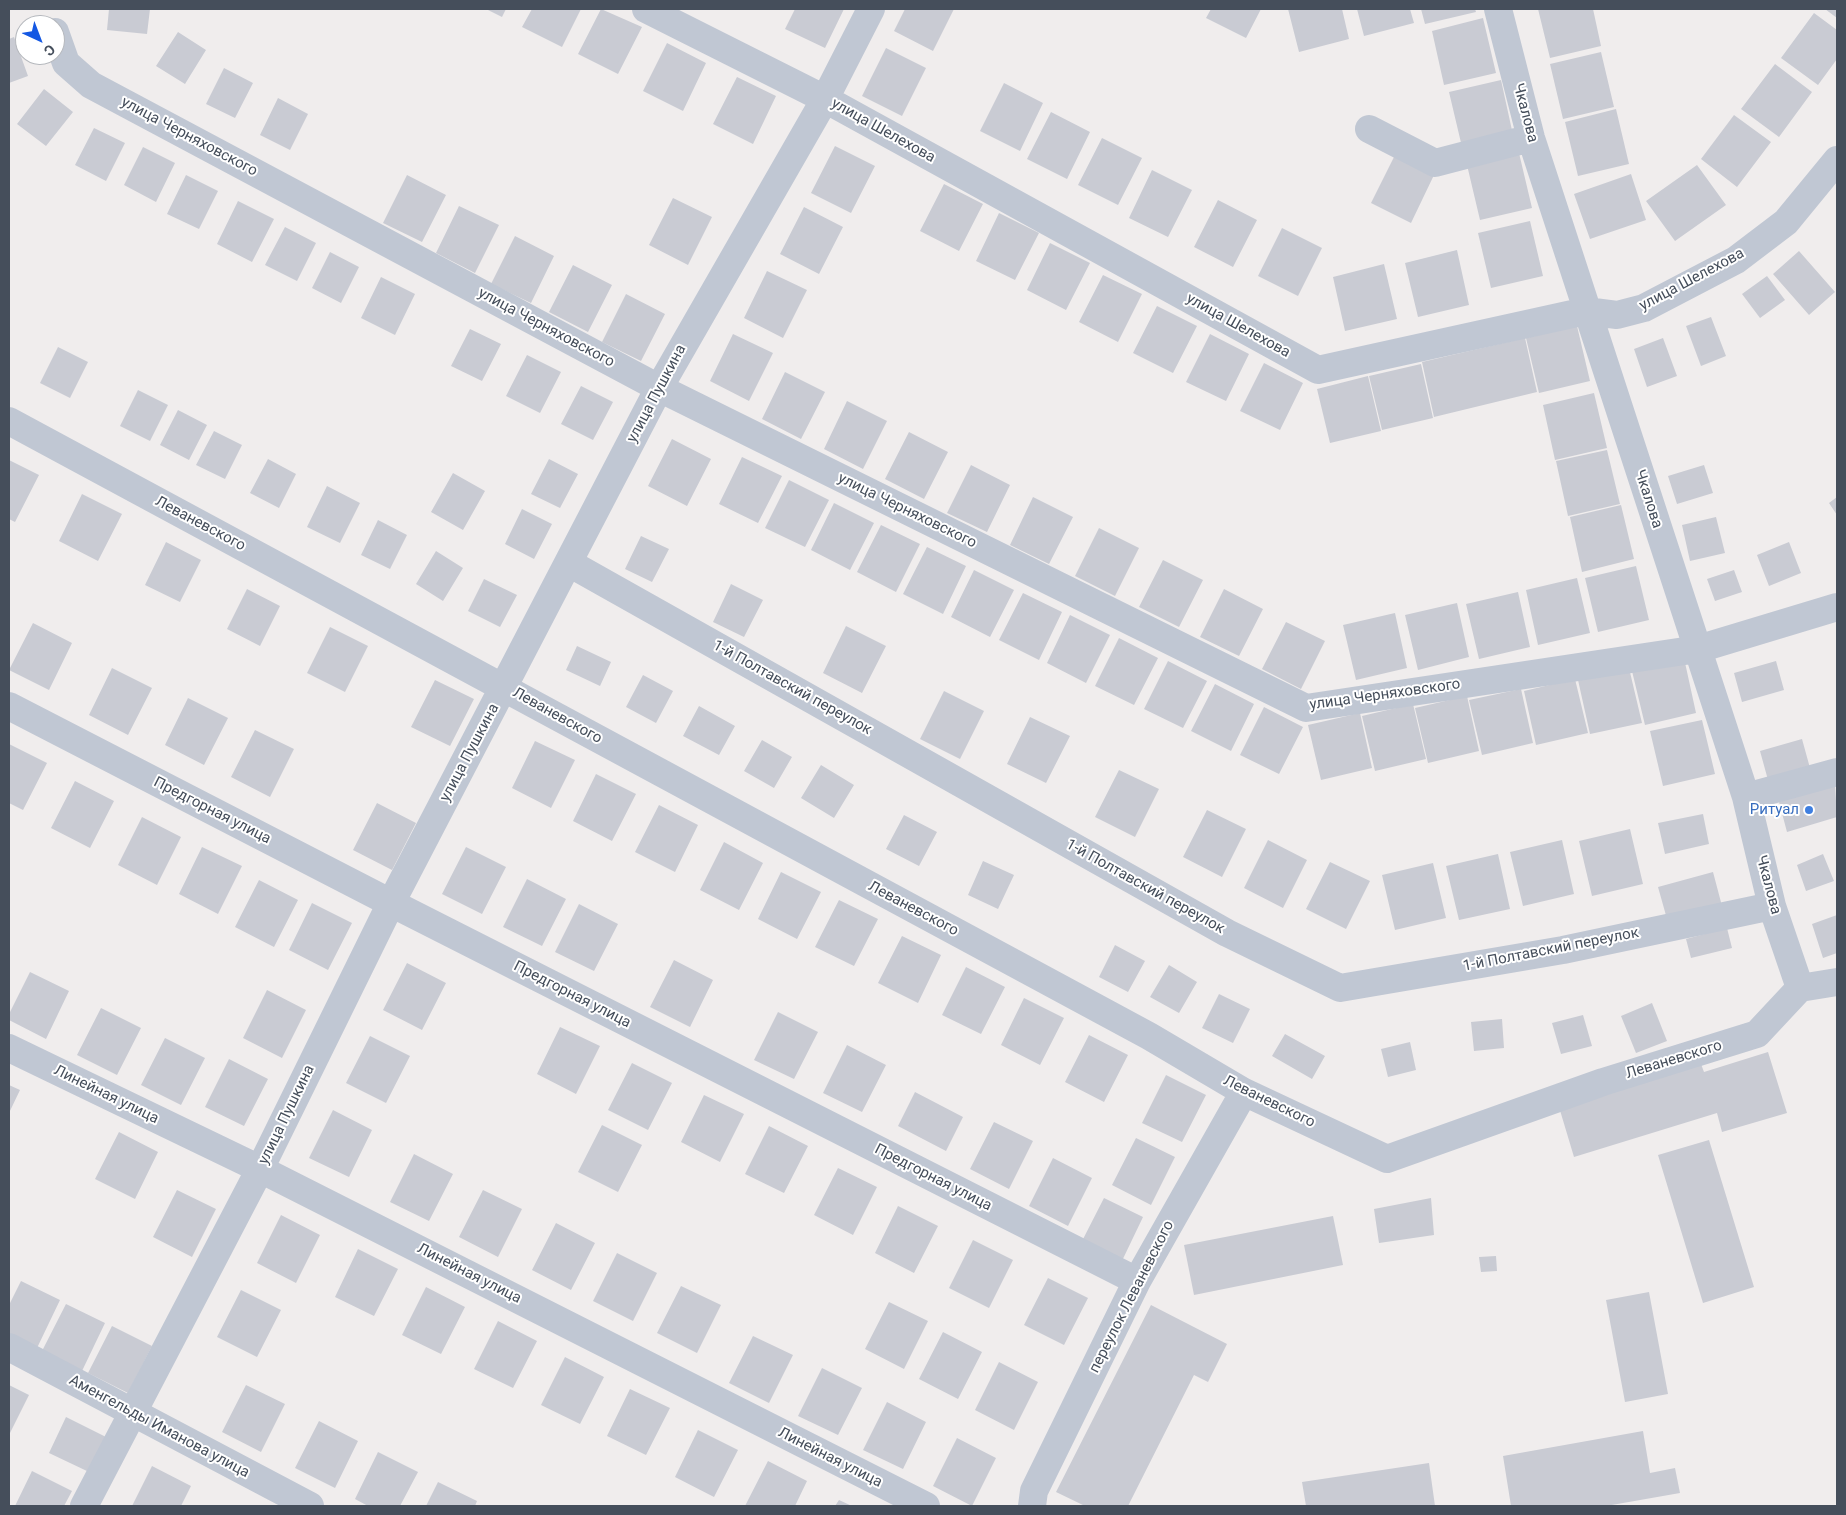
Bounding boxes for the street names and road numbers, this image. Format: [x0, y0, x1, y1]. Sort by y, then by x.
street label: Чкалова [1508, 81, 1542, 145]
street label: улица Черняховского [118, 93, 260, 181]
street label: улица Шелехова [828, 95, 938, 167]
street label: улица Шелехова [1636, 245, 1748, 315]
street label: улица Черняховского [475, 284, 617, 372]
street label: улица Шелехова [1183, 290, 1293, 362]
street label: улица Пушкина [624, 342, 690, 446]
street label: Чкалова [1630, 467, 1666, 531]
street label: улица Черняховского [835, 470, 979, 552]
street label: Леваневского [152, 493, 248, 555]
street label: 1-й Полтавский переулок [710, 637, 874, 739]
street label: улица Черняховского [1309, 676, 1461, 714]
street label: Леваневского [509, 684, 605, 748]
street label: улица Пушкина [437, 701, 503, 805]
street label: Предгорная улица [150, 774, 274, 848]
street label: 1-й Полтавский переулок [1063, 836, 1227, 938]
street label: Чкалова [1751, 853, 1785, 917]
street label: Леваневского [865, 878, 961, 940]
street label: 1-й Полтавский переулок [1462, 924, 1640, 976]
street label: Предгорная улица [510, 958, 634, 1032]
street label: Леваневского [1624, 1037, 1724, 1083]
street label: Линейная улица [51, 1062, 161, 1128]
street label: улица Пушкина [255, 1062, 319, 1168]
street label: Леваневского [1220, 1072, 1318, 1132]
street label: Предгорная улица [871, 1141, 995, 1215]
street label: переулок Леваневского [1086, 1218, 1178, 1376]
street label: Линейная улица [414, 1240, 524, 1308]
street label: Аменгельды Иманова улица [66, 1372, 252, 1482]
street label: Линейная улица [775, 1424, 885, 1492]

